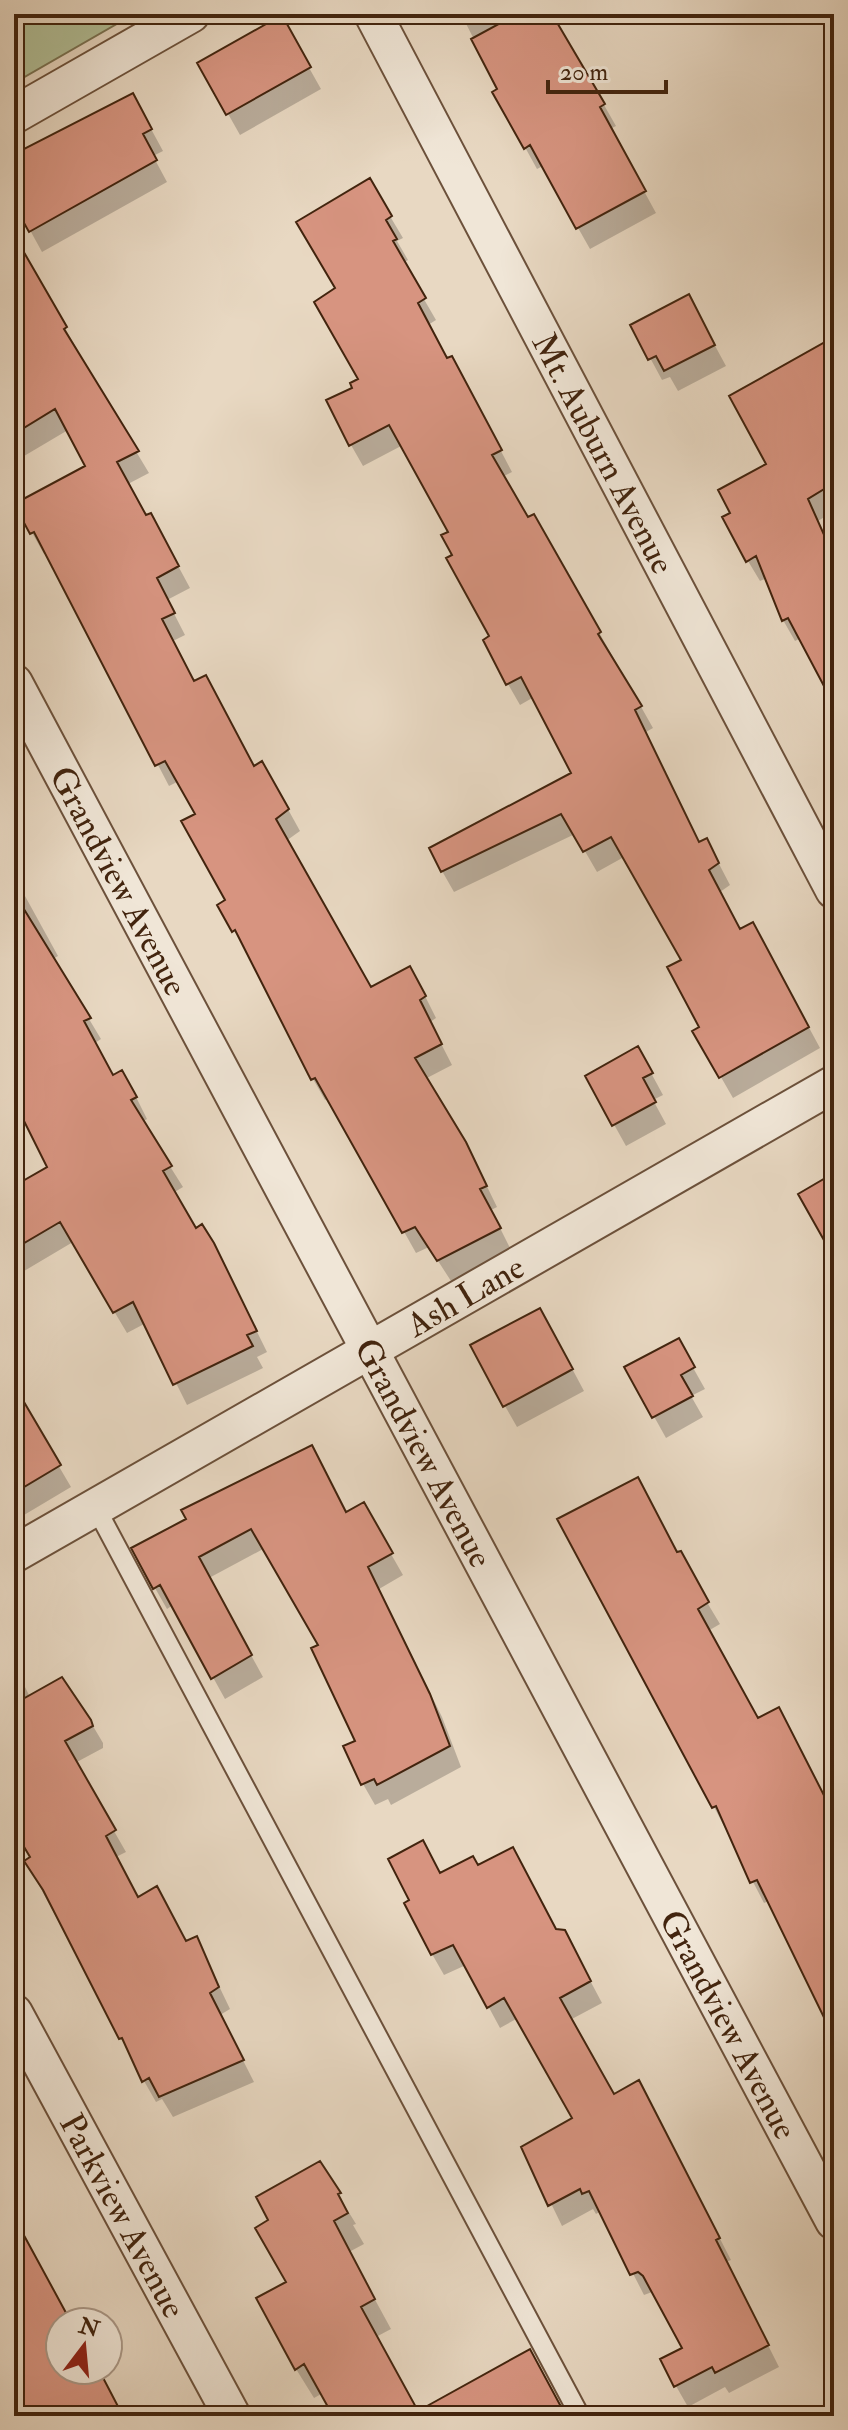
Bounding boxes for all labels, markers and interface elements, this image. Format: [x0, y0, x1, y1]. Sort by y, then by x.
scale bar [548, 44, 666, 94]
text: 20 m [560, 57, 609, 88]
street label: Mt. Auburn Avenue [522, 326, 684, 581]
street label: Grandview Avenue [39, 759, 197, 1003]
street label: Ash Lane [399, 1246, 532, 1348]
street label: Grandview Avenue [344, 1331, 502, 1575]
street label: Grandview Avenue [649, 1903, 806, 2147]
street label: Parkview Avenue [49, 2106, 195, 2326]
north arrow [44, 2306, 124, 2386]
text: N [75, 2311, 103, 2344]

